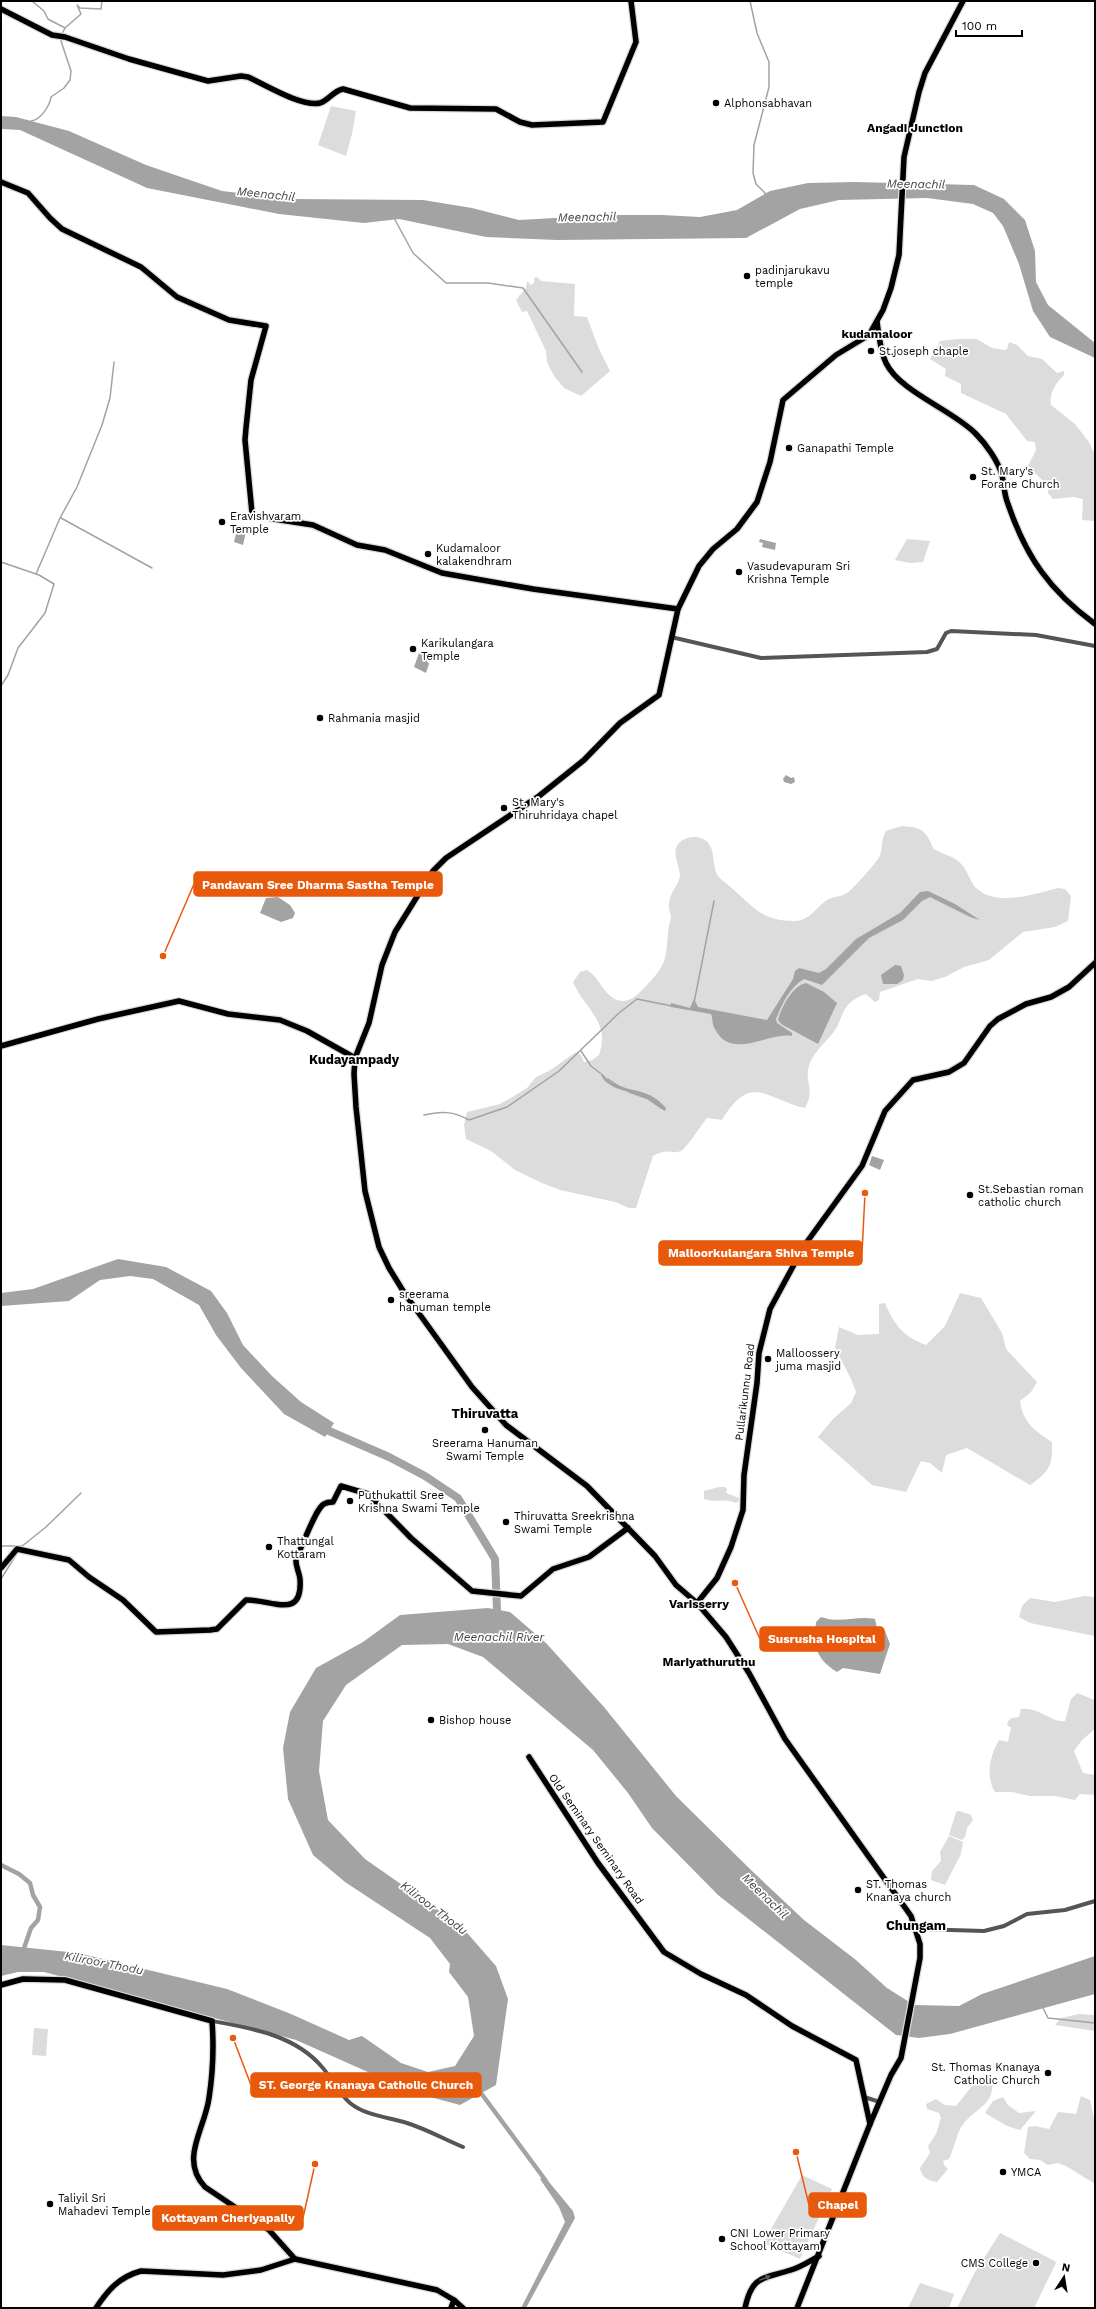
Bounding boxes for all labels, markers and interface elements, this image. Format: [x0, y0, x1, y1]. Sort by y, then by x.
scale bar [956, 12, 1022, 38]
text: 100 m [962, 19, 997, 33]
place label: Alphonsabhavan [724, 97, 812, 110]
marker: Alphonsabhavan [711, 98, 721, 108]
district label: Angadi Junction [867, 121, 963, 135]
water label: Meenachil [887, 176, 946, 192]
water label: Meenachil [236, 184, 296, 204]
water label: Meenachil [558, 209, 617, 225]
place label: padinjarukavu temple [755, 264, 830, 290]
marker: padinjarukavu temple [742, 271, 752, 281]
district label: kudamaloor [842, 327, 913, 341]
place label: St.joseph chaple [879, 345, 969, 358]
marker: St.joseph chaple [866, 346, 876, 356]
place label: Ganapathi Temple [797, 442, 894, 455]
marker: Ganapathi Temple [784, 443, 794, 453]
place label: St. Mary's Forane Church [981, 465, 1060, 491]
marker: St. Mary's Forane Church [968, 472, 978, 482]
place label: Eravishvaram Temple [230, 510, 301, 536]
marker: Eravishvaram Temple [217, 517, 227, 527]
place label: Kudamaloor kalakendhram [436, 542, 512, 568]
marker: Kudamaloor kalakendhram [423, 549, 433, 559]
place label: Vasudevapuram Sri Krishna Temple [747, 560, 850, 586]
marker: Vasudevapuram Sri Krishna Temple [734, 567, 744, 577]
place label: Karikulangara Temple [421, 637, 494, 663]
marker: Karikulangara Temple [408, 644, 418, 654]
place label: Rahmania masjid [328, 712, 420, 725]
marker: Rahmania masjid [315, 713, 325, 723]
place label: St. Mary's Thiruhridaya chapel [512, 796, 618, 822]
marker: St. Mary's Thiruhridaya chapel [499, 803, 509, 813]
callout: Pandavam Sree Dharma Sastha Temple [194, 872, 442, 896]
text: Pandavam Sree Dharma Sastha Temple [202, 878, 434, 892]
district label: Kudayampady [309, 1052, 400, 1067]
place label: St.Sebastian roman catholic church [978, 1183, 1084, 1209]
marker: St.Sebastian roman catholic church [965, 1190, 975, 1200]
callout: Malloorkulangara Shiva Temple [659, 1241, 862, 1265]
text: Malloorkulangara Shiva Temple [668, 1246, 854, 1260]
place label: sreerama hanuman temple [399, 1288, 491, 1314]
marker: sreerama hanuman temple [386, 1295, 396, 1305]
street label: Pullarikunnu Road [733, 1343, 757, 1441]
place label: Malloossery juma masjid [775, 1347, 841, 1373]
marker: Malloossery juma masjid [763, 1354, 773, 1364]
district label: Thiruvatta [452, 1406, 519, 1421]
marker: Sreerama Hanuman Swami Temple [480, 1425, 490, 1435]
place label: Sreerama Hanuman Swami Temple [432, 1437, 538, 1463]
place label: Puthukattil Sree Krishna Swami Temple [358, 1489, 480, 1515]
marker: Puthukattil Sree Krishna Swami Temple [345, 1496, 355, 1506]
place label: Thiruvatta Sreekrishna Swami Temple [514, 1510, 635, 1536]
marker: Thiruvatta Sreekrishna Swami Temple [501, 1517, 511, 1527]
place label: Thattungal Kottaram [277, 1535, 334, 1561]
marker: Thattungal Kottaram [264, 1542, 274, 1552]
district label: Varisserry [669, 1597, 729, 1611]
callout: Susrusha Hospital [760, 1627, 884, 1651]
water label: Meenachil River [454, 1630, 546, 1644]
text: Susrusha Hospital [768, 1632, 876, 1646]
district label: Mariyathuruthu [663, 1655, 755, 1669]
place label: Bishop house [439, 1714, 511, 1727]
marker: Bishop house [426, 1715, 436, 1725]
street label: Old Seminary Seminary Road [546, 1771, 646, 1907]
water label: Meenachil [739, 1871, 791, 1922]
water label: Kiliroor Thodu [398, 1878, 470, 1938]
place label: ST. Thomas Knanaya church [866, 1878, 951, 1904]
marker: ST. Thomas Knanaya church [853, 1885, 863, 1895]
district label: Chungam [886, 1918, 946, 1933]
water label: Kiliroor Thodu [63, 1948, 145, 1978]
place label: St. Thomas Knanaya Catholic Church [931, 2061, 1040, 2087]
marker: St. Thomas Knanaya Catholic Church [1043, 2068, 1053, 2078]
callout: ST. George Knanaya Catholic Church [251, 2073, 481, 2097]
text: ST. George Knanaya Catholic Church [259, 2078, 473, 2092]
place label: YMCA [1011, 2166, 1041, 2179]
marker: YMCA [998, 2167, 1008, 2177]
place label: Taliyil Sri Mahadevi Temple [58, 2192, 151, 2218]
callout: Chapel [809, 2193, 866, 2217]
text: Chapel [818, 2198, 859, 2212]
marker: Taliyil Sri Mahadevi Temple [45, 2199, 55, 2209]
callout: Kottayam Cheriyapally [153, 2206, 303, 2230]
text: Kottayam Cheriyapally [161, 2211, 295, 2225]
place label: CNI Lower Primary School Kottayam [730, 2227, 830, 2253]
marker: CNI Lower Primary School Kottayam [717, 2234, 727, 2244]
place label: CMS College [961, 2257, 1028, 2270]
north arrow [1044, 2257, 1084, 2297]
marker: CMS College [1031, 2258, 1041, 2268]
text: N [1061, 2261, 1071, 2275]
one-way arrow [760, 2275, 772, 2281]

